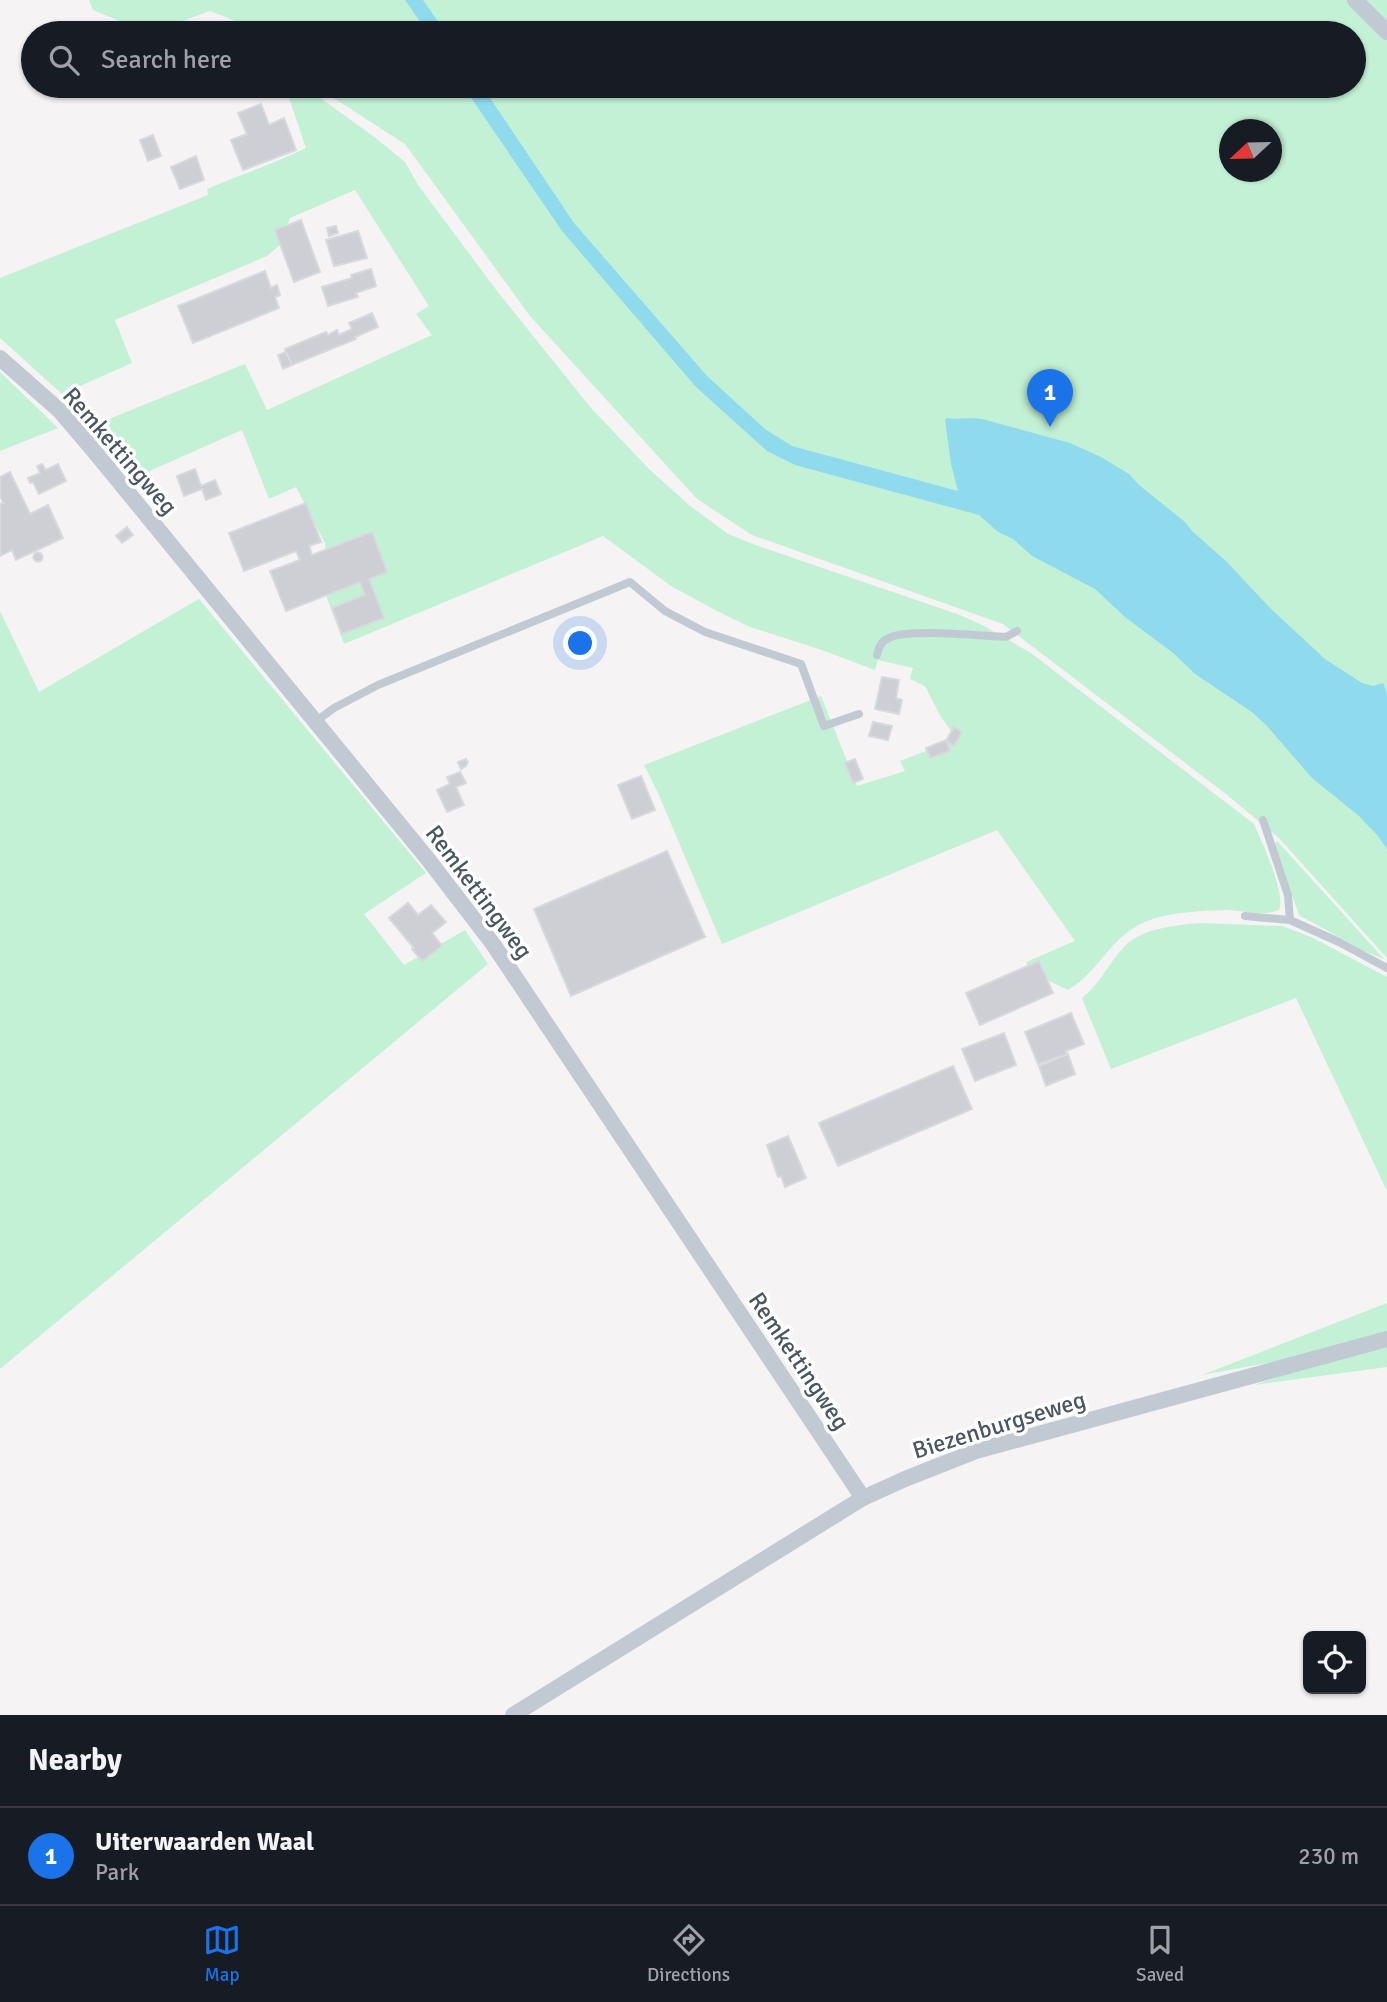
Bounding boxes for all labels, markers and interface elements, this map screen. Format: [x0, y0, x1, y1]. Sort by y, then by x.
search box [21, 21, 1366, 98]
icon: search [45, 41, 83, 79]
text: Search here [101, 44, 232, 76]
north arrow [1219, 119, 1282, 182]
pin: 1 [1027, 369, 1073, 427]
street label: Remkettingweg [56, 381, 184, 521]
your location [563, 626, 597, 660]
street label: Remkettingweg [419, 819, 539, 965]
street label: Remkettingweg [742, 1286, 856, 1436]
street label: Biezenburgseweg [909, 1384, 1089, 1466]
map controls [1303, 1631, 1366, 1694]
button: locate [1303, 1631, 1366, 1694]
text: Nearby [28, 1742, 122, 1779]
text: Uiterwaarden Waal [95, 1826, 314, 1858]
text: 1 [45, 1842, 57, 1871]
text: 230 m [1298, 1842, 1359, 1871]
text: Park [95, 1858, 139, 1887]
tab: Map [203, 1921, 241, 1987]
tab: Directions [647, 1921, 730, 1987]
tab: Saved [1136, 1921, 1184, 1987]

